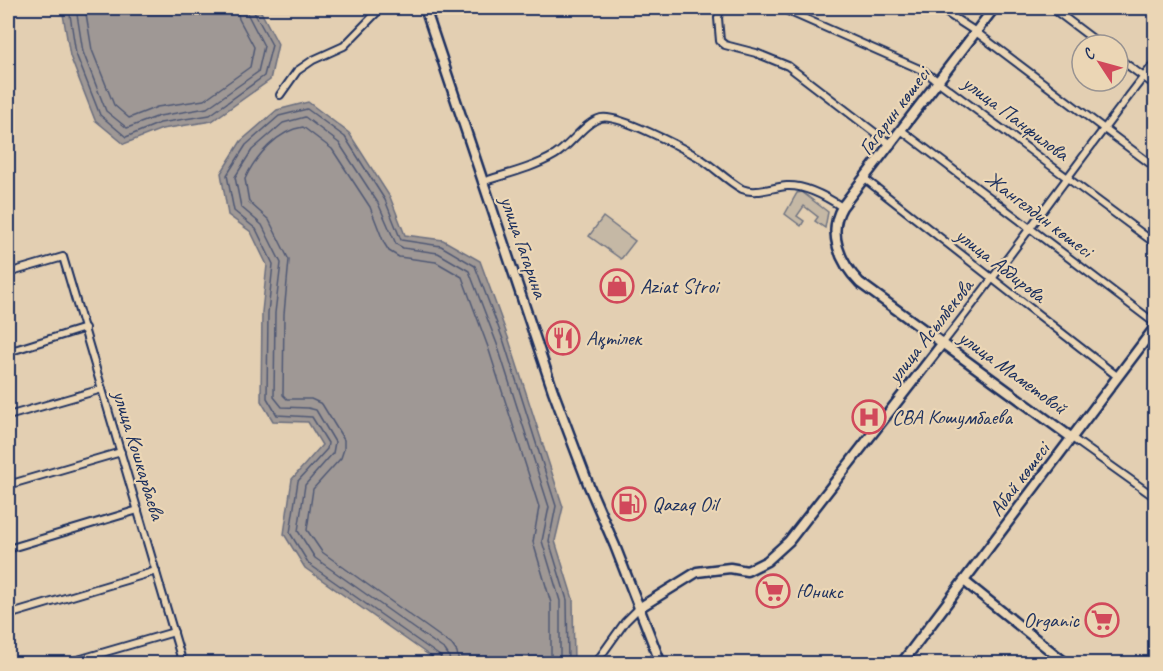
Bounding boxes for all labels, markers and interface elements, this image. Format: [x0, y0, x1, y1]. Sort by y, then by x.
north arrow [1070, 33, 1130, 93]
text: С [1078, 44, 1100, 64]
street label: Гагарин көшесі [853, 59, 937, 160]
street label: улица Панфилова [956, 68, 1076, 168]
street label: Жангелдин көшесі [980, 165, 1101, 265]
street label: улица Гагарина [494, 191, 554, 303]
street label: улица Абдирова [949, 220, 1053, 310]
shop icon: Aziat Stroi [599, 268, 635, 304]
street label: улица Асылбекова [880, 272, 980, 390]
place label: Aziat Stroi [640, 273, 721, 299]
restaurant icon: Ақтілек [545, 320, 581, 356]
street label: улица Маметовой [952, 323, 1073, 421]
place label: Ақтілек [586, 325, 644, 351]
street label: улица Кошкарбаева [106, 385, 171, 524]
hospital icon: СВА Кошумбаева [851, 399, 887, 435]
place label: СВА Кошумбаева [892, 404, 1014, 430]
street label: Абай көшесі [983, 435, 1057, 521]
fuel station icon: Qazaq Oil [611, 486, 647, 522]
place label: Qazaq Oil [652, 491, 721, 517]
supermarket icon: Юникс [755, 573, 791, 609]
place label: Юникс [796, 578, 844, 604]
supermarket icon: Organic [1084, 602, 1120, 638]
place label: Organic [1024, 607, 1081, 633]

